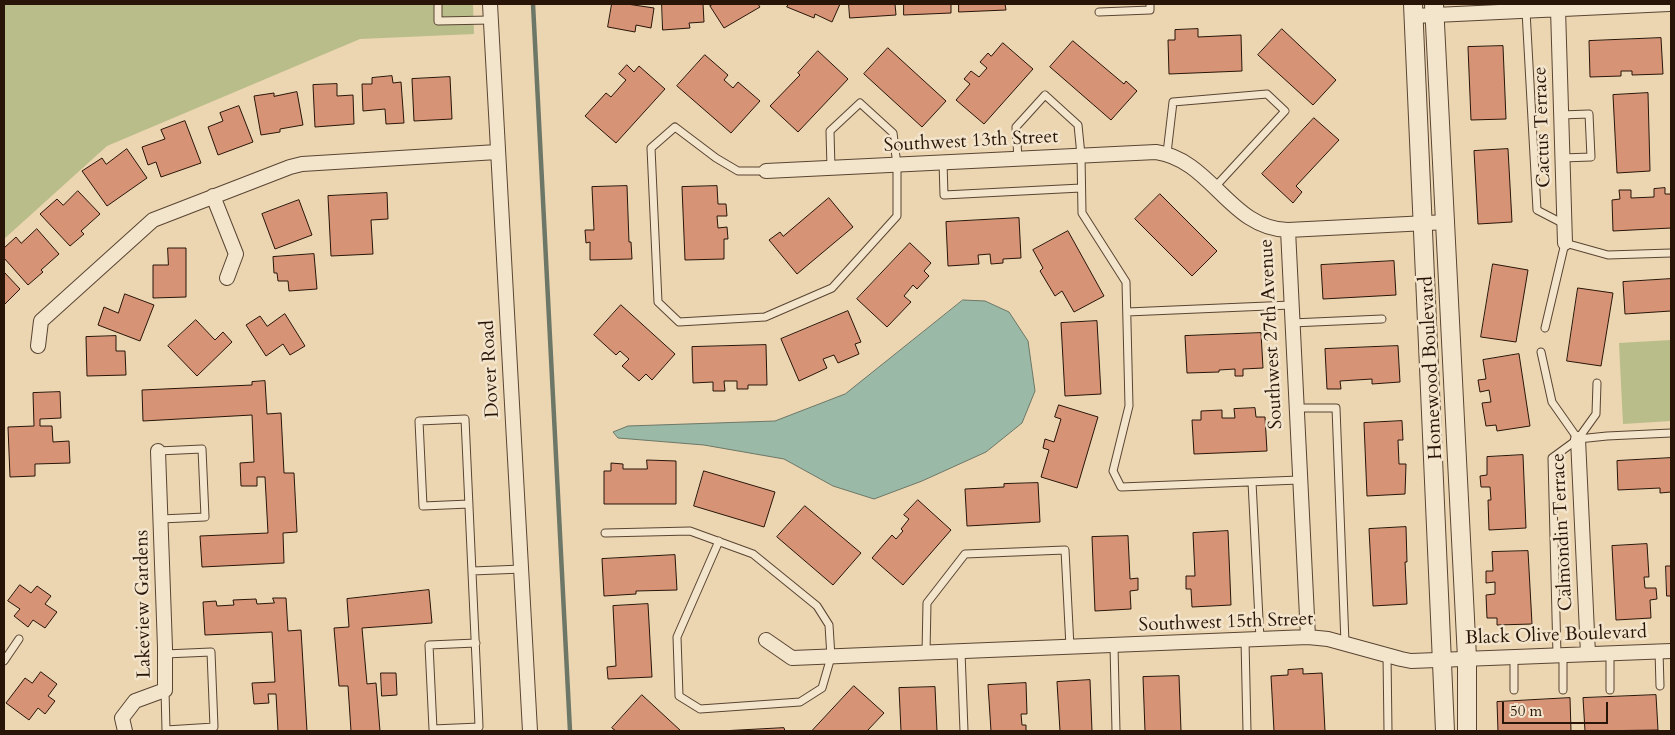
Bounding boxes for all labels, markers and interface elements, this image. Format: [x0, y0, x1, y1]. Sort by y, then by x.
street label: Cactus Terrace [1529, 66, 1557, 188]
street label: Southwest 13th Street [883, 126, 1059, 158]
street label: Southwest 27th Avenue [1256, 238, 1288, 430]
street label: Homewood Boulevard [1416, 276, 1448, 460]
street label: Dover Road [477, 320, 505, 418]
street label: Calmondin Terrace [1547, 453, 1579, 611]
street label: Lakeview Gardens [131, 530, 157, 678]
street label: Southwest 15th Street [1138, 609, 1314, 637]
street label: Black Olive Boulevard [1465, 621, 1647, 651]
scale bar [1505, 692, 1611, 724]
text: 50 m [1510, 701, 1542, 721]

